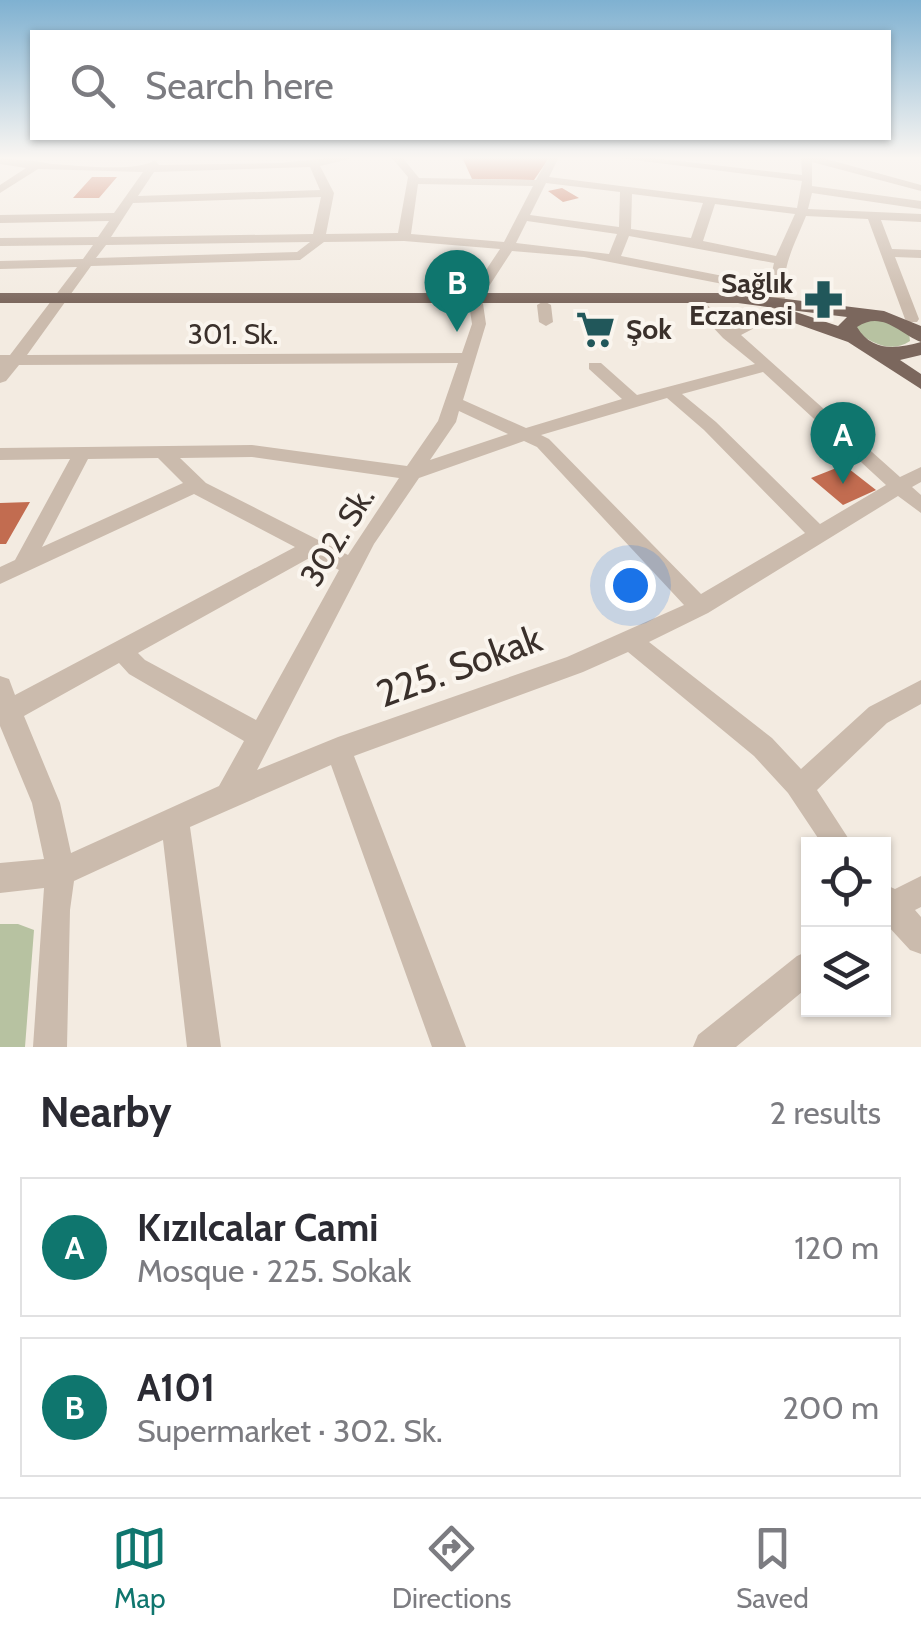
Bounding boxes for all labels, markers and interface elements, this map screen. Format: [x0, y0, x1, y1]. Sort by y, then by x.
search box [30, 30, 891, 140]
icon: search [65, 58, 120, 113]
text: Search here [145, 62, 334, 109]
pin: B [424, 250, 490, 332]
place label: Sağlık Eczanesi [689, 266, 793, 332]
pharmacy icon: Sağlık Eczanesi [802, 278, 844, 320]
supermarket icon: Şok [575, 308, 617, 350]
place label: Şok [626, 312, 672, 346]
street label: 301. Sk. [188, 317, 278, 351]
pin: A [810, 402, 876, 484]
street label: 302. Sk. [291, 479, 383, 593]
your location [605, 560, 656, 611]
street label: 225. Sokak [370, 614, 548, 718]
map controls [801, 837, 891, 1017]
button: locate [801, 837, 891, 927]
button: layers [801, 927, 891, 1017]
text: Nearby [40, 1086, 172, 1138]
text: 2 results [770, 1093, 881, 1132]
text: Kızılcalar Cami [137, 1204, 378, 1251]
text: A [64, 1228, 85, 1267]
text: 120 m [794, 1228, 879, 1267]
text: Mosque · 225. Sokak [137, 1251, 411, 1290]
text: A101 [137, 1364, 215, 1411]
text: B [64, 1388, 85, 1427]
text: 200 m [782, 1388, 879, 1427]
text: Supermarket · 302. Sk. [137, 1411, 443, 1450]
tab: Map [112, 1521, 167, 1615]
tab: Directions [392, 1521, 511, 1615]
tab: Saved [736, 1521, 809, 1615]

